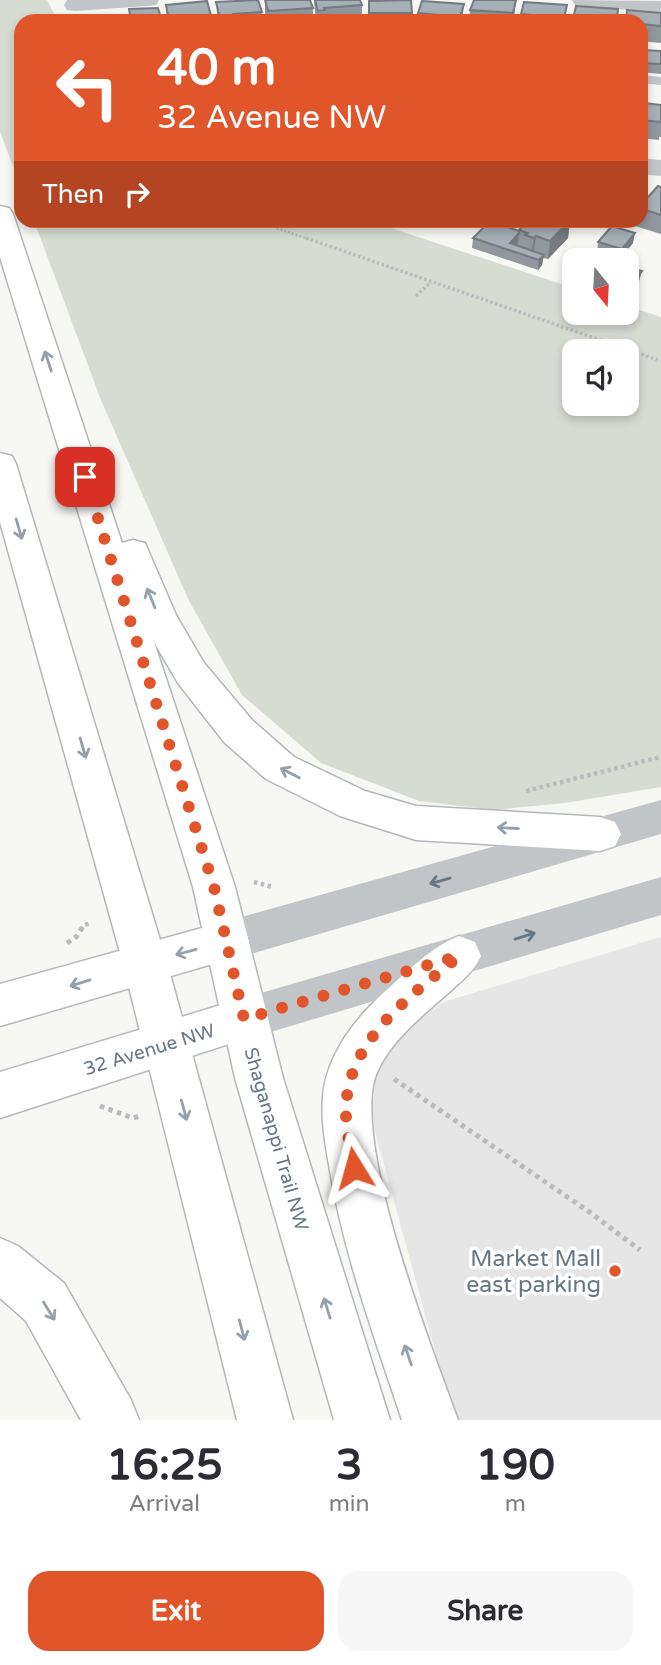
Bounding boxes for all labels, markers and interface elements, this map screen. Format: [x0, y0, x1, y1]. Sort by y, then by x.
text: 40 m [157, 39, 276, 98]
icon: left [42, 42, 133, 133]
text: 32 Avenue NW [157, 99, 386, 137]
icon: right [118, 175, 156, 213]
text: Then [42, 179, 104, 210]
north arrow [562, 248, 639, 326]
map controls [562, 248, 639, 416]
button: sound [562, 339, 639, 416]
one-way arrow [41, 351, 53, 373]
pin [55, 447, 115, 507]
icon: arrive [66, 458, 104, 496]
one-way arrow [13, 517, 26, 540]
one-way arrow [144, 587, 157, 609]
one-way arrow [77, 736, 90, 758]
one-way arrow [280, 766, 301, 780]
one-way arrow [496, 822, 519, 835]
one-way arrow [430, 875, 452, 888]
one-way arrow [514, 929, 536, 942]
one-way arrow [175, 946, 198, 959]
one-way arrow [69, 977, 91, 990]
street label: 32 Avenue NW [81, 1020, 218, 1080]
street label: Shaganappi Trail NW [239, 1045, 313, 1233]
one-way arrow [178, 1098, 191, 1121]
position arrow [317, 1131, 391, 1205]
place label: Market Mall east parking [466, 1245, 601, 1299]
marker: Market Mall east parking [607, 1263, 623, 1279]
one-way arrow [320, 1297, 333, 1319]
one-way arrow [42, 1300, 56, 1320]
one-way arrow [236, 1318, 249, 1341]
one-way arrow [401, 1345, 413, 1367]
text: 16:25 [106, 1440, 223, 1491]
text: 3 [336, 1440, 362, 1491]
text: 190 [476, 1440, 555, 1491]
text: Arrival [129, 1490, 200, 1518]
text: min [329, 1490, 370, 1518]
text: m [505, 1490, 526, 1518]
button: Exit [28, 1571, 324, 1651]
button: Share [338, 1571, 633, 1651]

